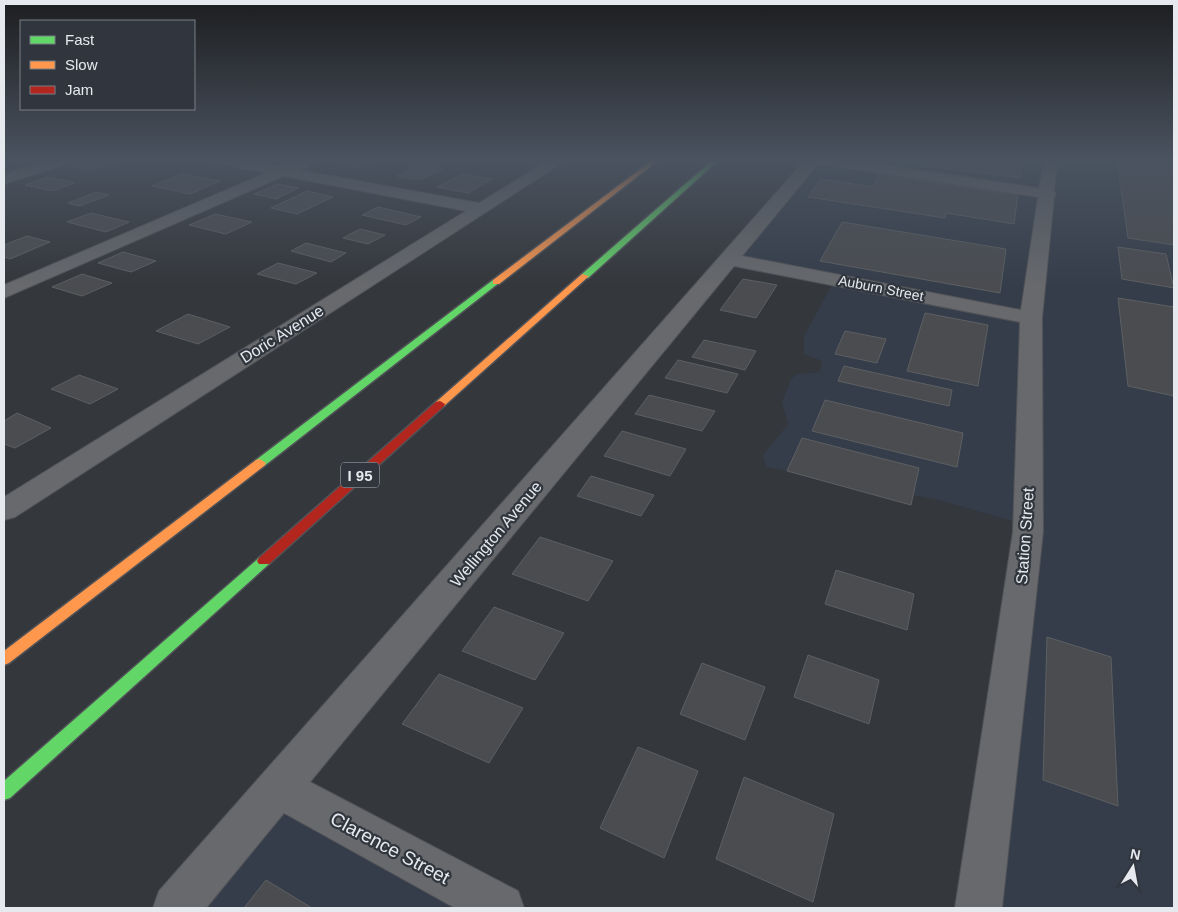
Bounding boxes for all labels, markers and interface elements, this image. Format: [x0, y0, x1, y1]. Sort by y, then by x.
legend [20, 20, 195, 110]
text: Fast [65, 31, 95, 48]
text: Slow [65, 56, 98, 73]
text: Jam [65, 81, 93, 98]
street label: Auburn Street [837, 272, 925, 304]
street label: Doric Avenue [237, 302, 327, 366]
road number: I 95 [341, 462, 379, 488]
street label: Wellington Avenue [447, 478, 545, 590]
street label: Station Street [1013, 487, 1037, 585]
street label: Clarence Street [327, 808, 454, 889]
north arrow [1108, 842, 1158, 892]
text: N [1129, 845, 1142, 863]

